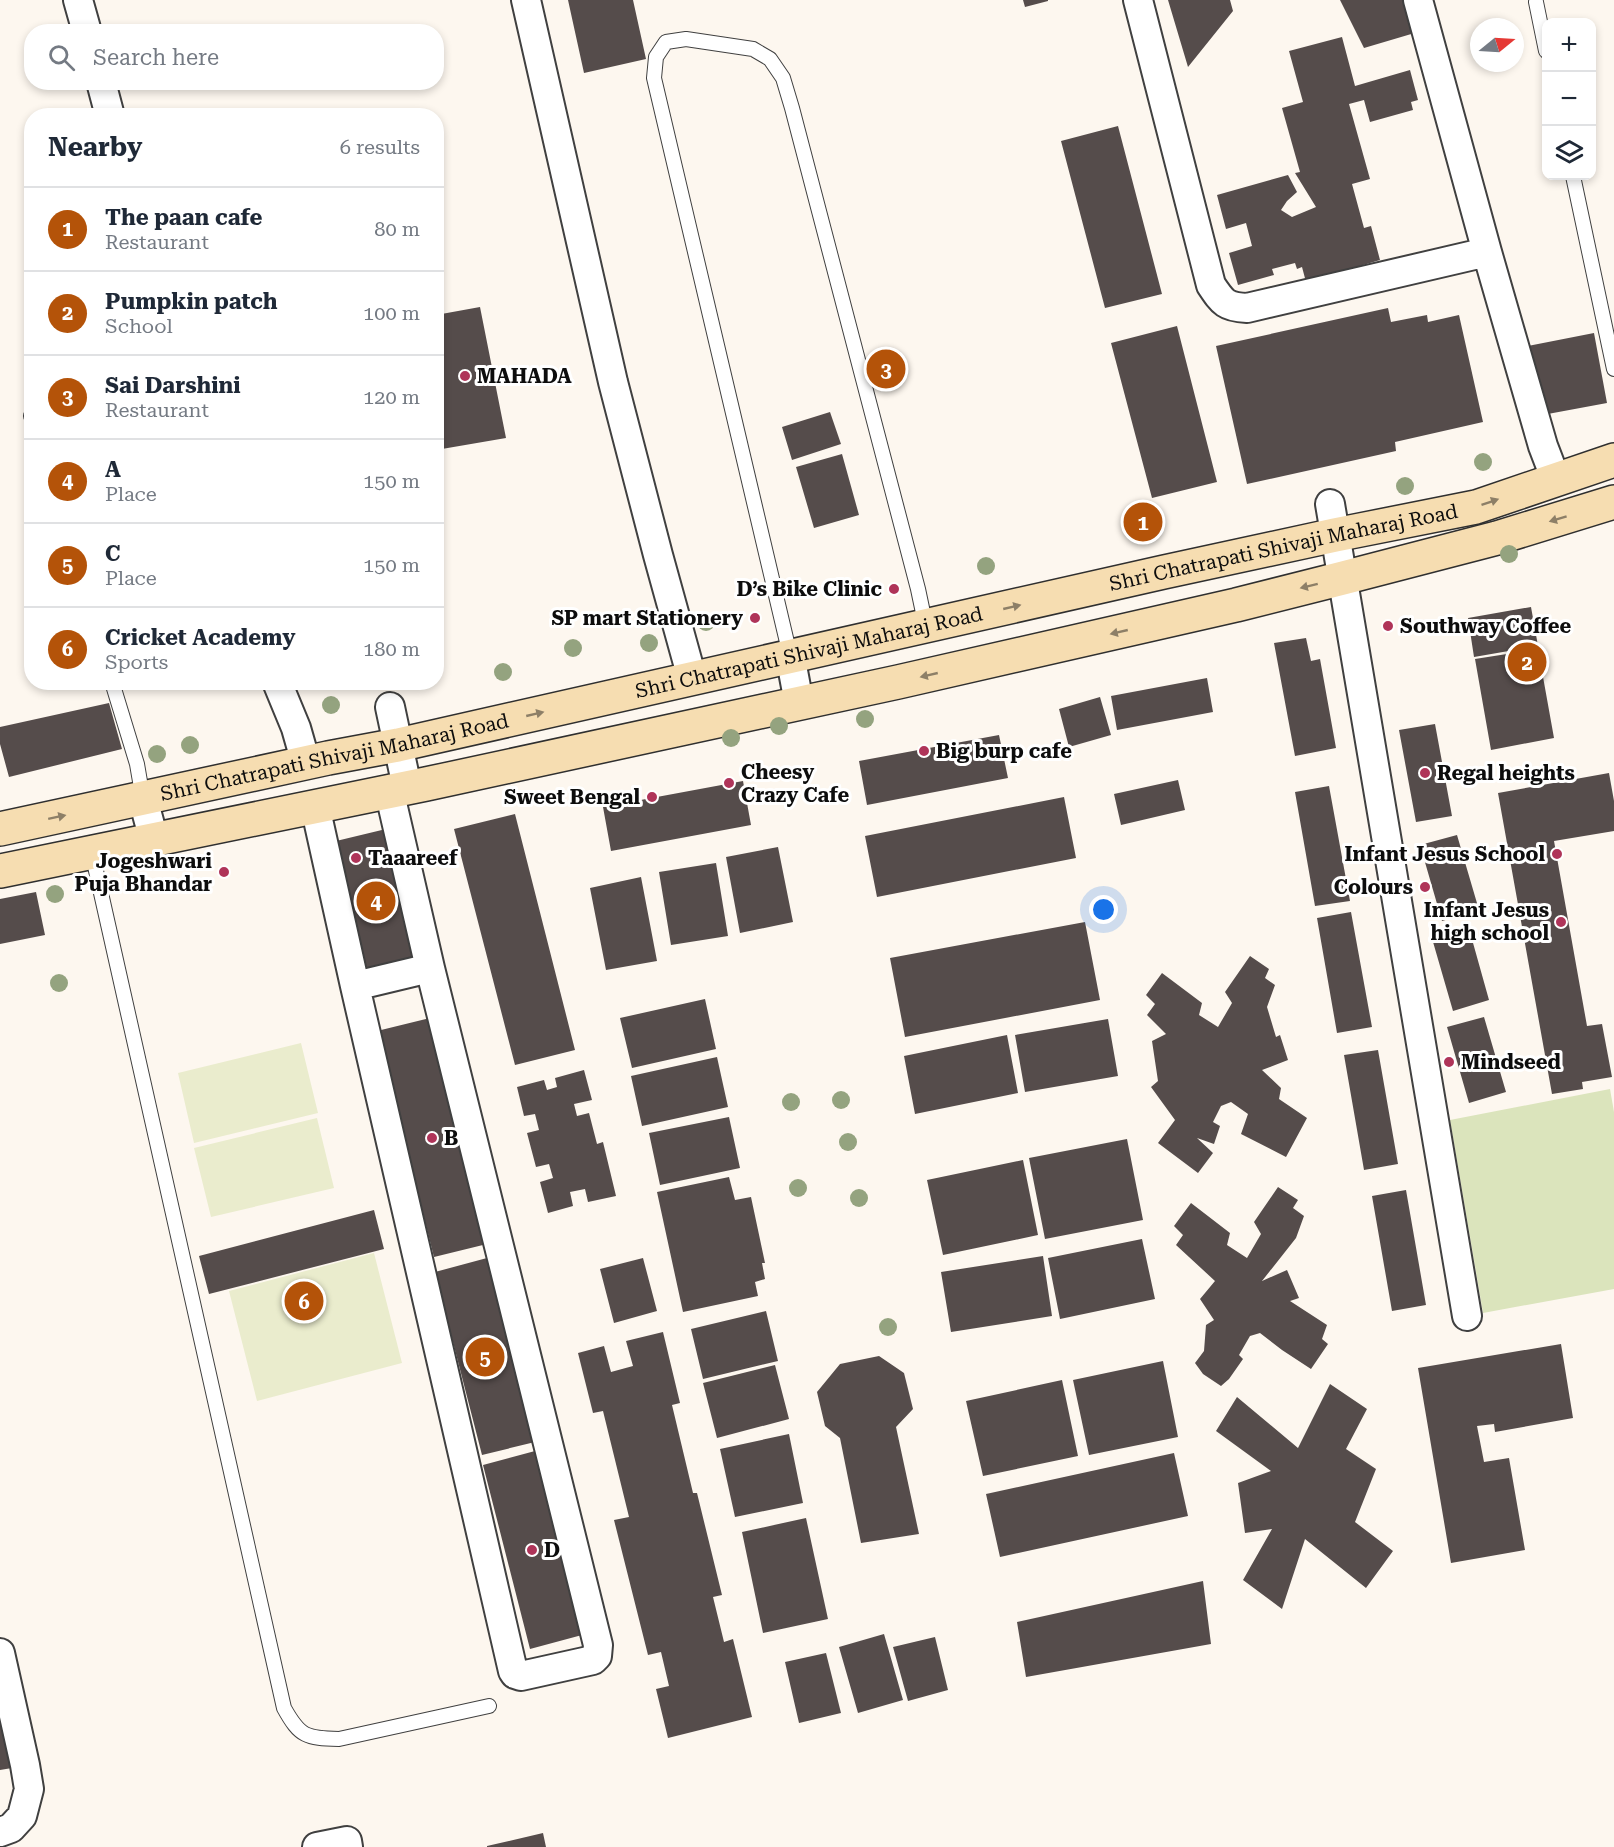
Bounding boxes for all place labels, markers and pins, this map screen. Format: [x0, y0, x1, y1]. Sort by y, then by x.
pin: 3 [866, 346, 906, 392]
place label: MAHADA [477, 364, 572, 388]
marker: MAHADA [458, 369, 472, 383]
pin: 1 [1124, 500, 1162, 544]
place label: D’s Bike Clinic [736, 577, 882, 601]
marker: D’s Bike Clinic [887, 582, 901, 596]
place label: SP mart Stationery [551, 606, 743, 630]
marker: SP mart Stationery [748, 611, 762, 625]
place label: Southway Coffee [1400, 614, 1572, 638]
marker: Southway Coffee [1381, 619, 1395, 633]
pin: 2 [1508, 640, 1546, 684]
place label: Big burp cafe [936, 739, 1072, 763]
marker: Big burp cafe [917, 744, 931, 758]
place label: Cheesy Crazy Cafe [741, 760, 849, 807]
place label: Regal heights [1437, 761, 1575, 785]
marker: Regal heights [1418, 766, 1432, 780]
marker: Cheesy Crazy Cafe [722, 776, 736, 790]
place label: Sweet Bengal [504, 785, 640, 809]
marker: Sweet Bengal [645, 790, 659, 804]
place label: Infant Jesus School [1345, 842, 1545, 866]
place label: Taaareef [368, 846, 458, 870]
marker: Infant Jesus School [1550, 847, 1564, 861]
place label: Jogeshwari Puja Bhandar [74, 849, 212, 896]
marker: Taaareef [349, 851, 363, 865]
marker: Jogeshwari Puja Bhandar [217, 865, 231, 879]
place label: Colours [1334, 875, 1413, 899]
pin: 4 [356, 878, 395, 924]
marker: Colours [1418, 880, 1432, 894]
place label: Infant Jesus high school [1424, 898, 1549, 945]
marker: Infant Jesus high school [1554, 915, 1568, 929]
place label: Mindseed [1461, 1050, 1562, 1074]
marker: Mindseed [1442, 1055, 1456, 1069]
place label: B [444, 1126, 458, 1150]
marker: B [425, 1131, 439, 1145]
pin: 6 [284, 1278, 324, 1324]
pin: 5 [466, 1334, 504, 1380]
place label: D [544, 1538, 560, 1562]
marker: D [525, 1543, 539, 1557]

